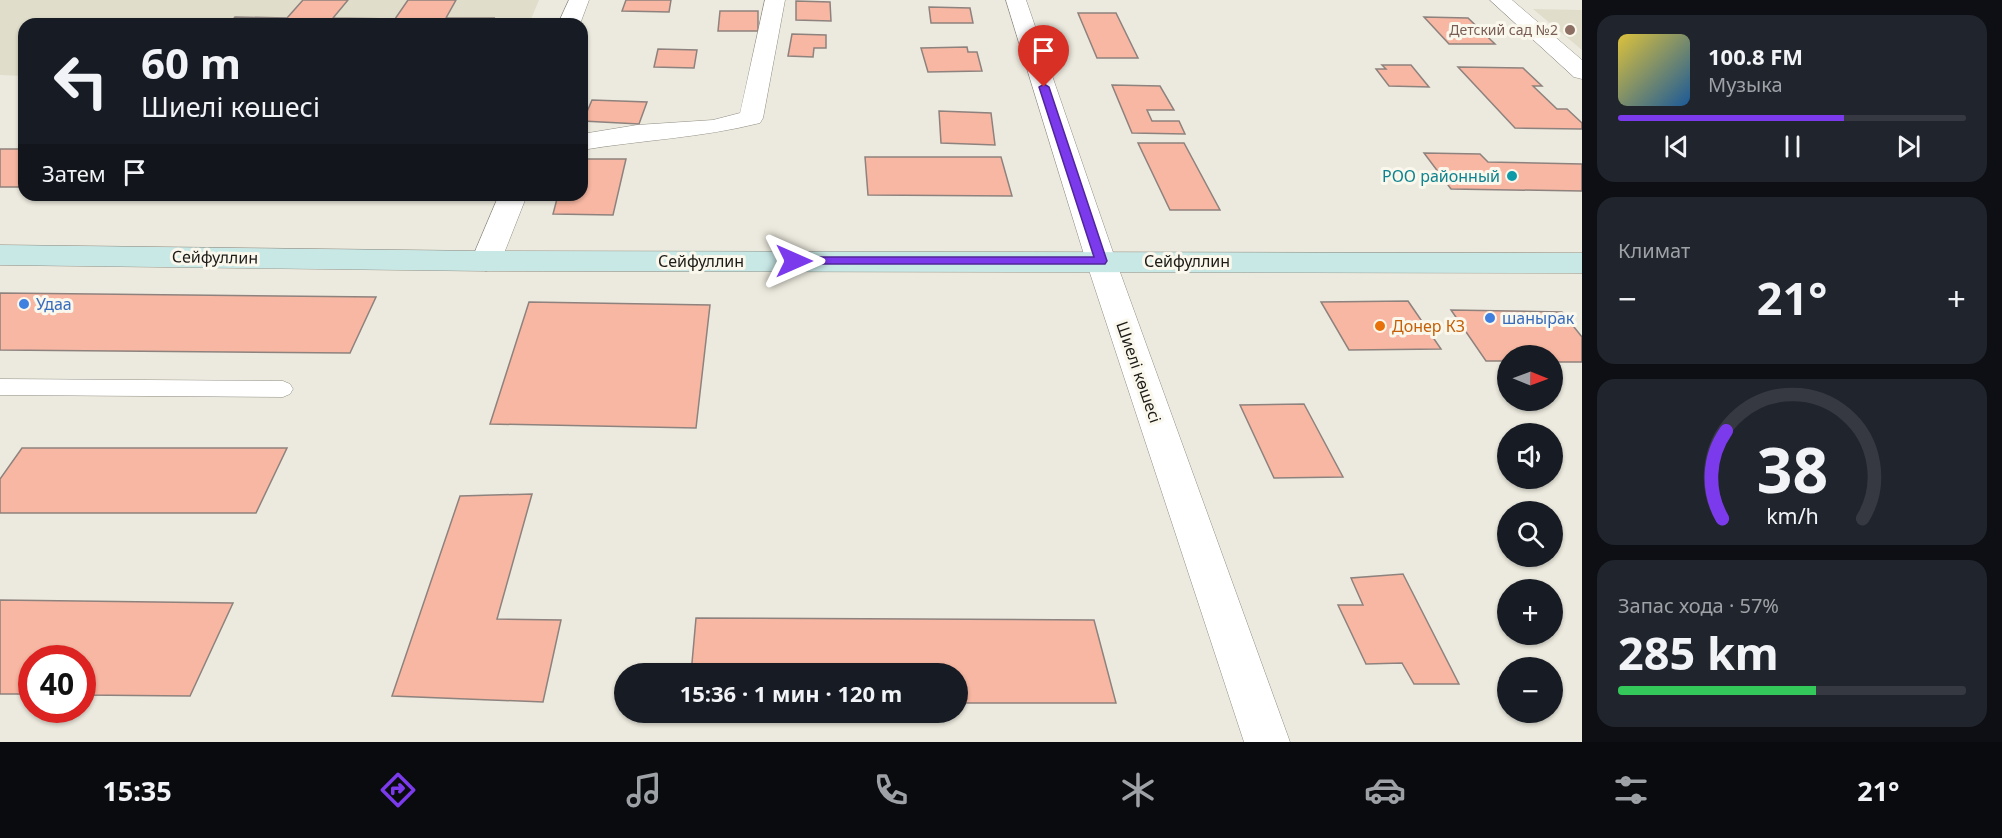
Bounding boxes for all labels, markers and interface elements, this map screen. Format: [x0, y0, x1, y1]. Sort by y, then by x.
place label: Детский сад №2 [1449, 20, 1558, 39]
marker: Детский сад №2 [1563, 23, 1577, 37]
pin [1018, 25, 1069, 87]
text: 60 m [141, 34, 241, 91]
icon: arrive [1027, 34, 1060, 67]
text: 100.8 FM [1708, 41, 1803, 71]
icon: left [42, 42, 120, 120]
text: Музыка [1708, 71, 1783, 98]
text: Шиелі көшесі [141, 88, 320, 125]
icon: previous [1660, 130, 1693, 163]
icon: pause [1776, 130, 1809, 163]
icon: next [1892, 130, 1925, 163]
icon: arrive [118, 156, 151, 189]
text: Затем [42, 158, 106, 188]
place label: РОО районный [1382, 165, 1500, 187]
marker: РОО районный [1505, 169, 1519, 183]
position arrow [762, 229, 826, 293]
text: Климат [1618, 237, 1690, 264]
street label: Сейфуллин [172, 245, 258, 269]
street label: Сейфуллин [658, 250, 744, 272]
street label: Сейфуллин [1144, 250, 1230, 272]
text: 21° [1757, 267, 1827, 328]
text: − [1618, 276, 1637, 321]
text: + [1947, 276, 1966, 321]
place label: Удаа [36, 293, 72, 315]
marker: Удаа [17, 297, 31, 311]
place label: шанырак [1502, 307, 1575, 329]
marker: шанырак [1483, 311, 1497, 325]
place label: Донер КЗ [1392, 315, 1465, 337]
street label: Шиелі көшесі [1111, 318, 1167, 426]
marker: Донер КЗ [1373, 319, 1387, 333]
north arrow [1497, 345, 1563, 411]
map controls [1497, 345, 1563, 723]
button: sound [1497, 423, 1563, 489]
text: 38 [1756, 426, 1828, 511]
button: search [1497, 501, 1563, 567]
text: km/h [1766, 501, 1818, 530]
button: + [1497, 579, 1563, 645]
text: Запас хода · 57% [1618, 592, 1779, 619]
text: 285 km [1618, 622, 1779, 683]
speed limit sign: 40 [18, 645, 96, 723]
button: − [1497, 657, 1563, 723]
text: 15:36 · 1 мин · 120 m [680, 678, 902, 708]
icon: directions [377, 769, 419, 811]
icon: music [623, 769, 665, 811]
icon: phone [870, 769, 912, 811]
icon: climate [1117, 769, 1159, 811]
icon: car [1364, 769, 1406, 811]
icon: filters [1610, 769, 1652, 811]
text: 15:35 [102, 772, 172, 809]
text: 21° [1857, 772, 1900, 809]

